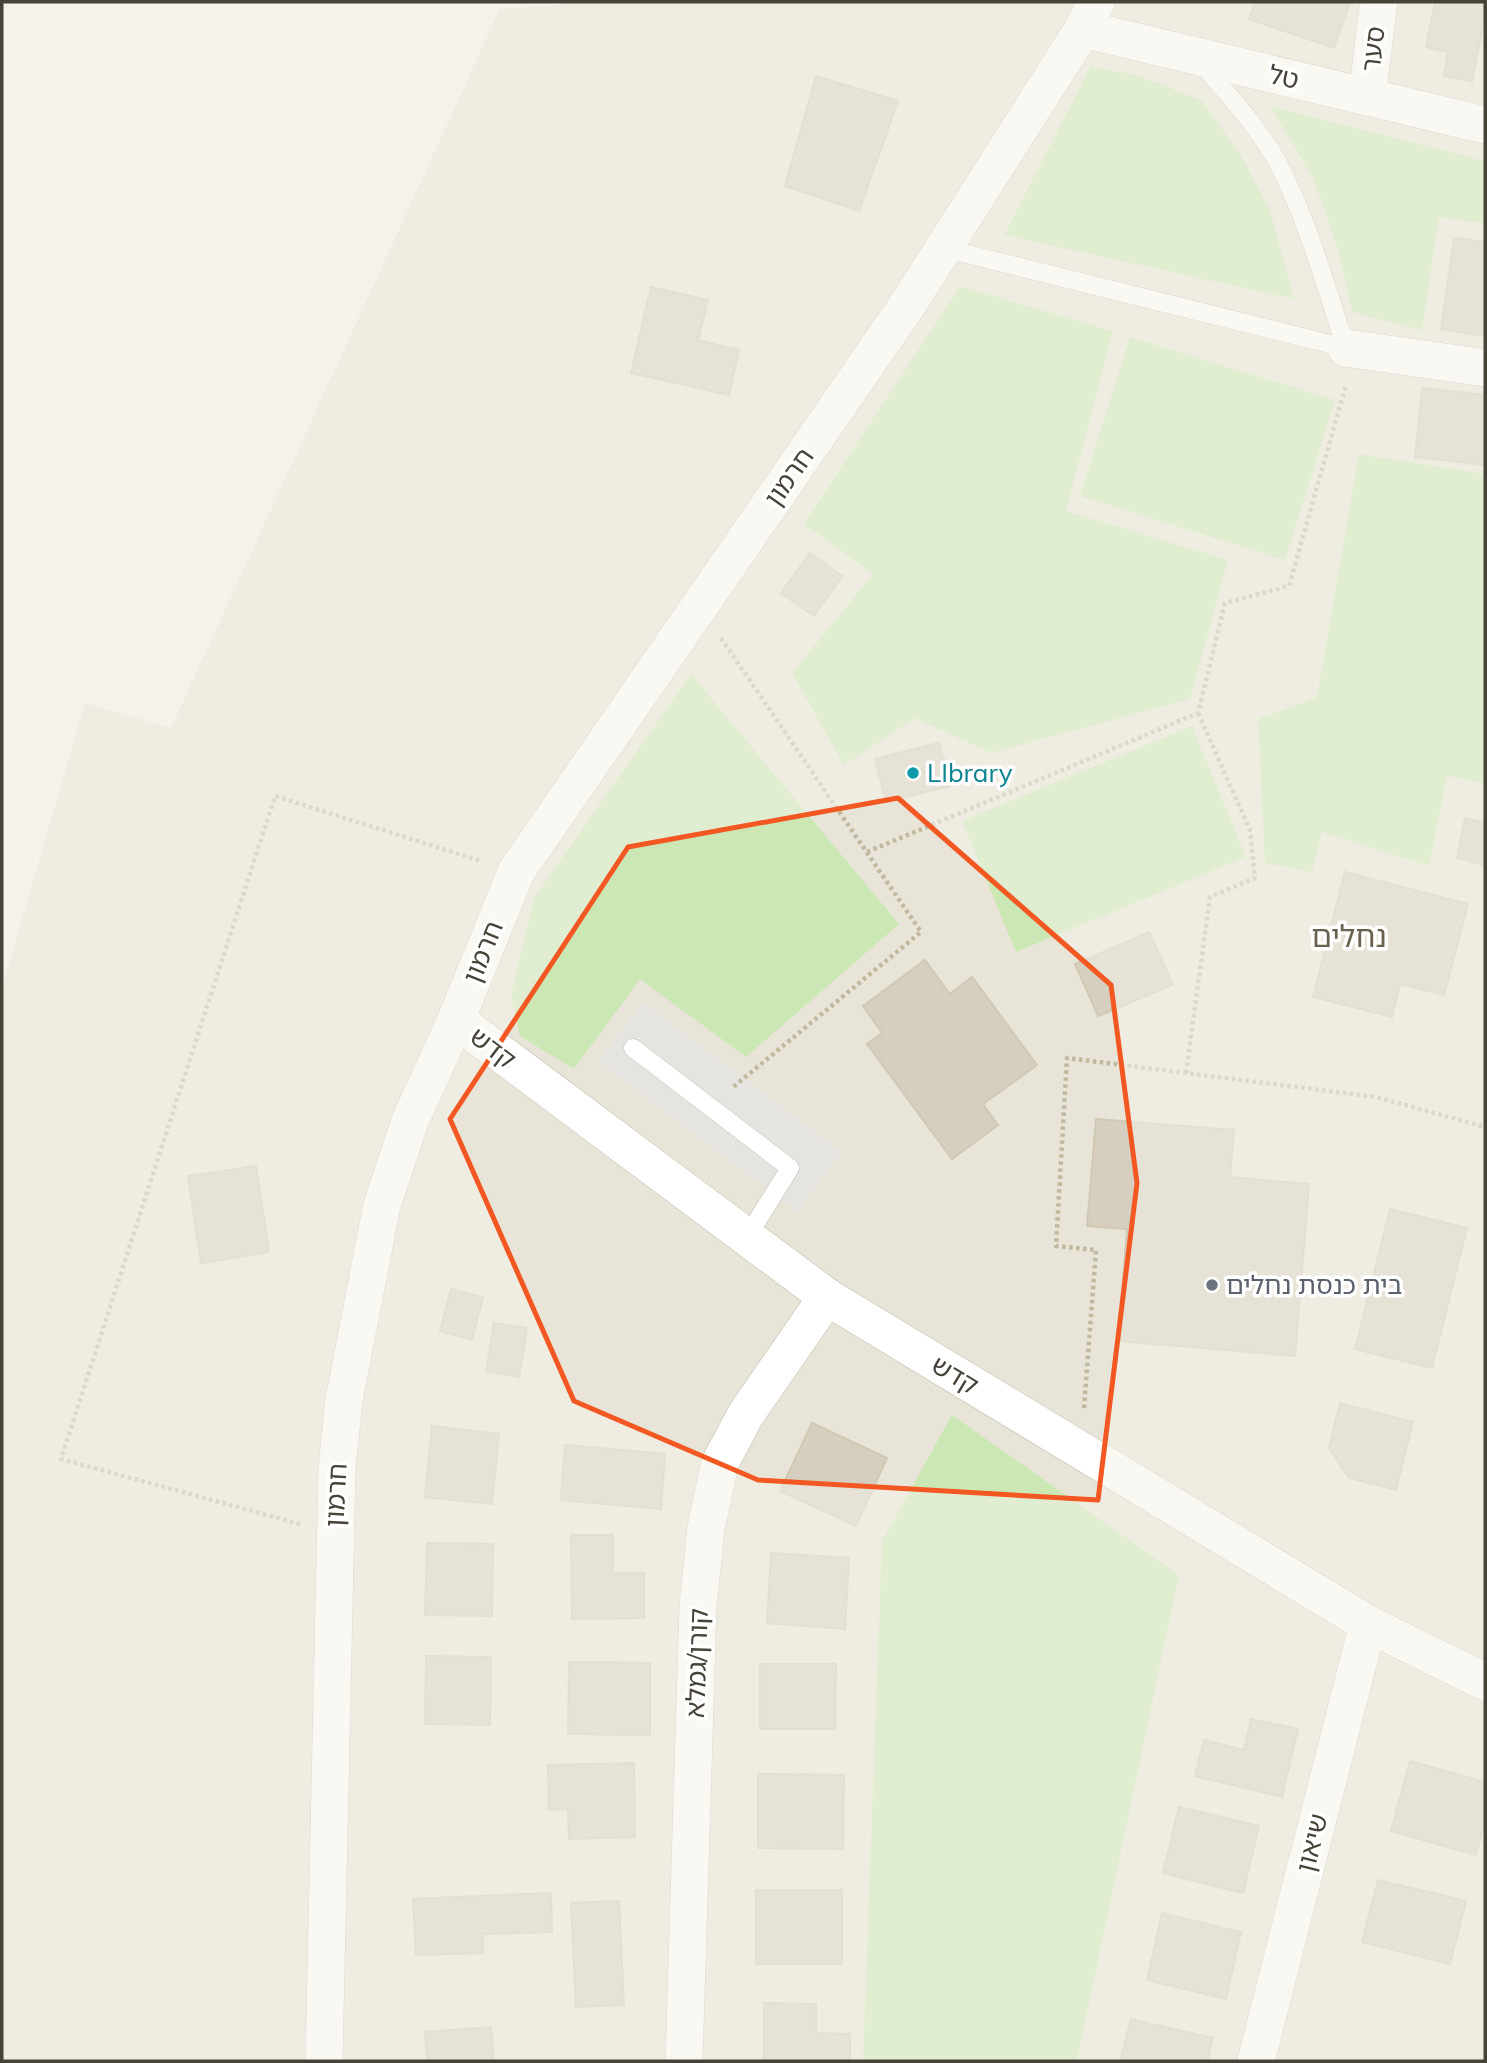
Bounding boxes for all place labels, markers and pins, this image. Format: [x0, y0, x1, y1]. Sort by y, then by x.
place label: LIbrary [927, 756, 1013, 789]
marker: LIbrary [905, 765, 921, 781]
place label: בית כנסת נחלים [1226, 1268, 1403, 1301]
marker: בית כנסת נחלים [1204, 1277, 1220, 1293]

